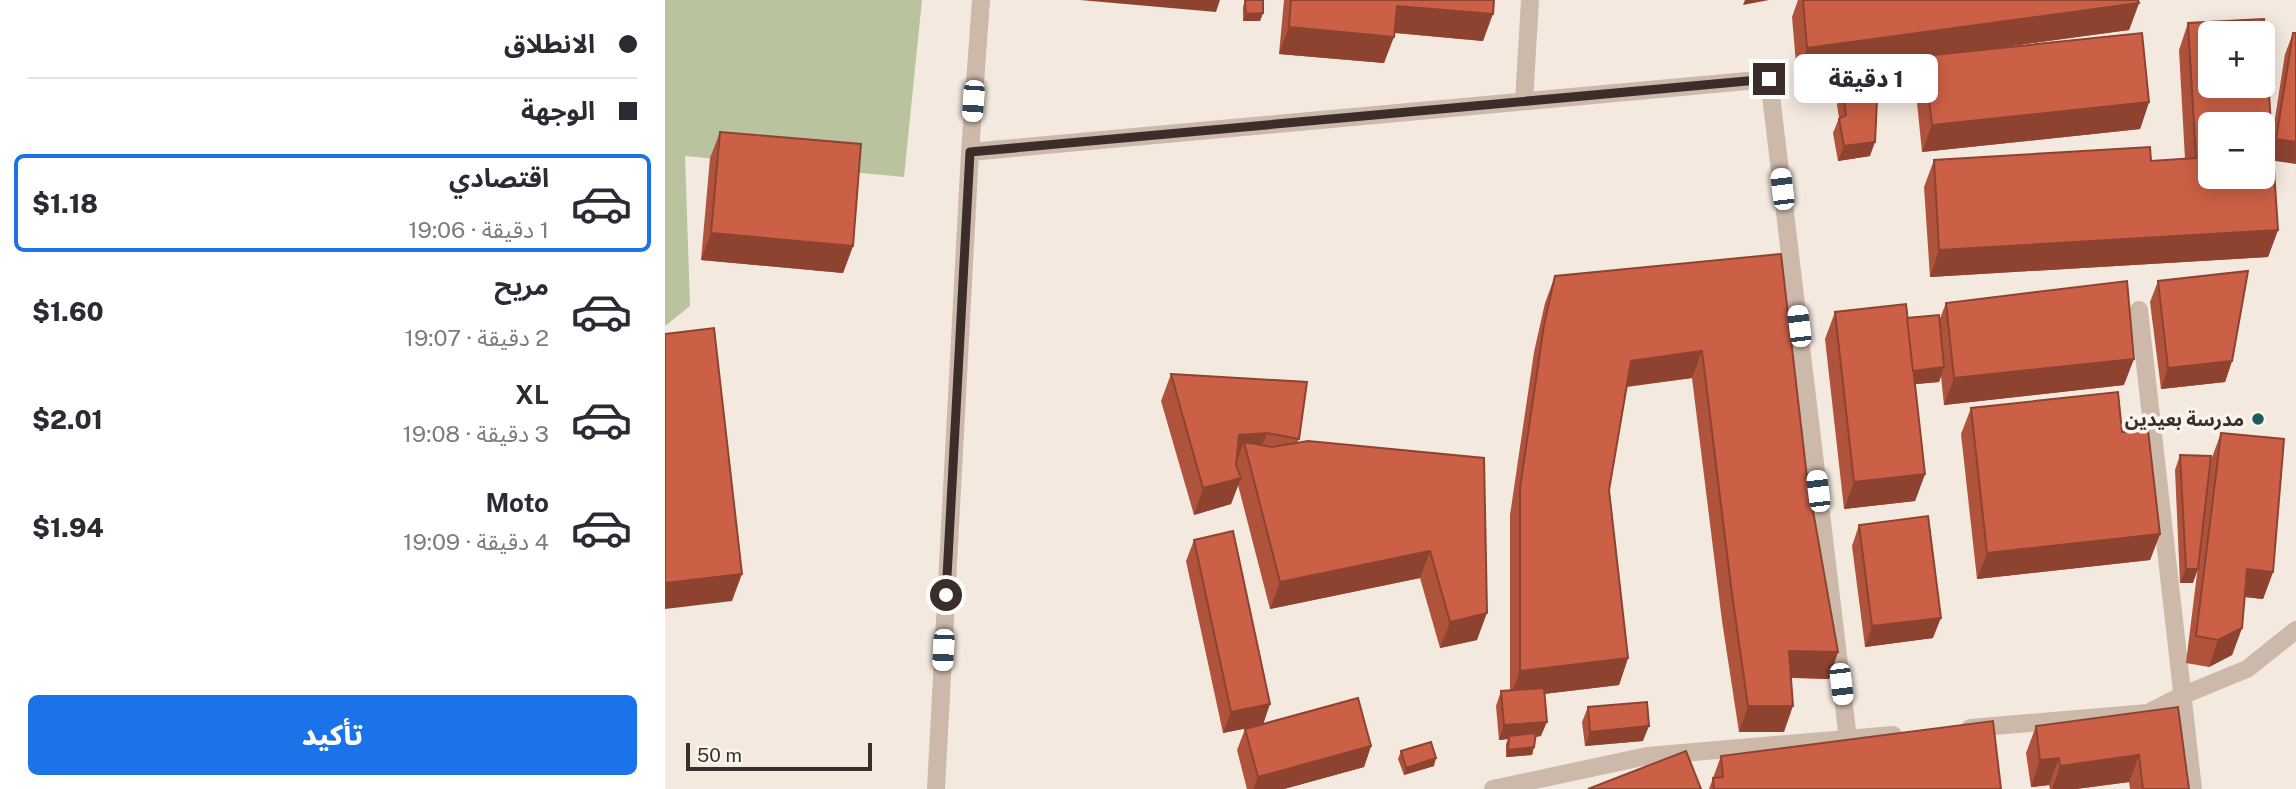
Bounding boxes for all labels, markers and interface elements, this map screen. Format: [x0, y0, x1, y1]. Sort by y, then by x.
map controls [2198, 21, 2275, 189]
button: + [2198, 21, 2275, 98]
text: الانطلاق [504, 28, 595, 59]
callout: 1 دقيقة [1793, 55, 1937, 104]
route end [1753, 63, 1785, 95]
text: 1 دقيقة [1828, 65, 1904, 92]
car [962, 79, 985, 123]
text: الوجهة [521, 95, 595, 126]
button: − [2198, 112, 2275, 189]
text: اقتصادي [449, 162, 549, 193]
car [1770, 167, 1795, 211]
icon: car [570, 172, 633, 235]
text: $1.18 [32, 188, 98, 219]
text: 1 دقيقة · 19:06 [408, 216, 549, 243]
text: مريح [494, 270, 549, 301]
icon: car [570, 280, 633, 343]
text: $1.60 [32, 296, 104, 327]
car [1787, 304, 1812, 348]
text: 2 دقيقة · 19:07 [405, 324, 549, 351]
text: XL [515, 379, 549, 410]
icon: car [570, 388, 633, 451]
text: $2.01 [32, 404, 103, 435]
place label: مدرسة بعيدين [2125, 408, 2244, 431]
marker: مدرسة بعيدين [2250, 411, 2266, 427]
text: 3 دقيقة · 19:08 [402, 420, 549, 447]
car [1806, 469, 1831, 513]
text: Moto [486, 487, 549, 518]
icon: car [570, 496, 633, 559]
text: $1.94 [32, 512, 104, 543]
text: 4 دقيقة · 19:09 [403, 528, 549, 555]
route start [930, 579, 962, 611]
car [932, 628, 955, 672]
car [1829, 662, 1854, 706]
button: تأكيد [28, 695, 637, 775]
scale bar [686, 740, 871, 772]
text: 50 m [697, 744, 742, 766]

